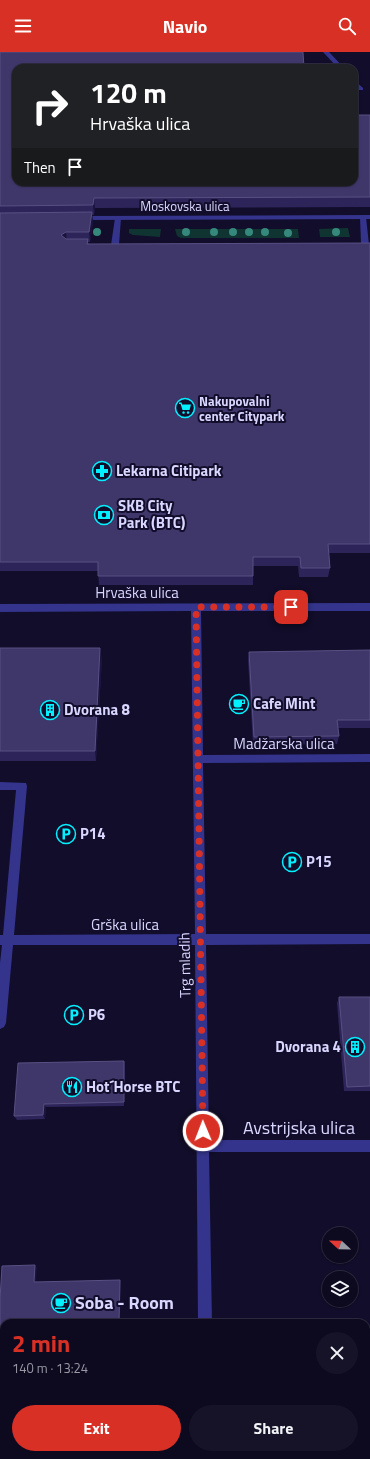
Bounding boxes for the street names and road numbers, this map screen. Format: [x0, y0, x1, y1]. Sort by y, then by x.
street label: Moskovska ulica [140, 196, 230, 216]
street label: Hrvaška ulica [95, 581, 179, 604]
street label: Madžarska ulica [233, 732, 335, 755]
street label: Grška ulica [91, 913, 160, 936]
street label: Trg mladih [172, 932, 197, 998]
street label: Avstrijska ulica [243, 1114, 355, 1141]

